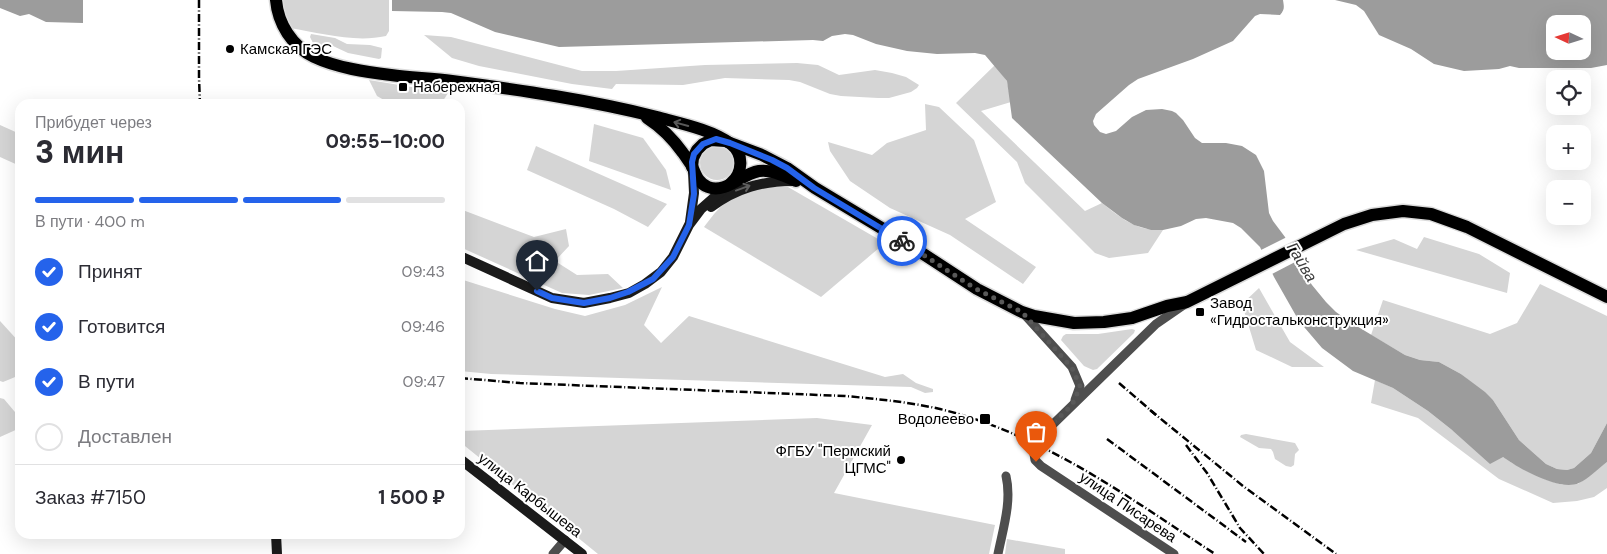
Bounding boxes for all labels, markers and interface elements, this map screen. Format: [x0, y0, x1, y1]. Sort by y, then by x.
north arrow [1546, 15, 1591, 60]
map controls [1546, 15, 1591, 225]
place label: Камская ГЭС [240, 39, 332, 59]
marker: Камская ГЭС [224, 43, 236, 55]
button: locate [1546, 70, 1591, 115]
place label: Набережная [413, 77, 500, 97]
marker: Набережная [397, 81, 409, 93]
text: Прибудет через [35, 112, 152, 133]
one-way arrow [674, 118, 690, 128]
button: + [1546, 125, 1591, 170]
text: 09:55–10:00 [325, 129, 445, 154]
text: 3 мин [35, 131, 124, 173]
button: − [1546, 180, 1591, 225]
one-way arrow [735, 183, 751, 192]
text: В пути · 400 m [35, 211, 145, 232]
courier [877, 216, 927, 266]
icon: bike [888, 227, 916, 255]
water label: Гайва [1282, 238, 1322, 286]
pin [516, 240, 558, 291]
icon: home [523, 247, 551, 275]
icon: check [35, 258, 63, 286]
text: Принят [78, 259, 142, 284]
text: 09:43 [402, 261, 445, 282]
place label: Завод «Гидростальконструкция» [1210, 293, 1389, 330]
marker: Завод «Гидростальконструкция» [1194, 306, 1206, 318]
icon: check [35, 313, 63, 341]
text: Готовится [78, 314, 165, 339]
text: 09:46 [401, 316, 445, 337]
icon: check [35, 368, 63, 396]
text: В пути [78, 369, 135, 394]
text: 09:47 [403, 371, 445, 392]
place label: Водолеево [898, 409, 974, 429]
pin [1015, 411, 1057, 462]
marker: Водолеево [978, 412, 992, 426]
icon: bag [1022, 418, 1050, 446]
text: Доставлен [78, 424, 172, 449]
place label: ФГБУ "Пермский ЦГМС" [775, 441, 891, 478]
street label: улица Карбышева [474, 448, 587, 542]
marker: ФГБУ "Пермский ЦГМС" [895, 454, 907, 466]
street label: улица Писарева [1076, 467, 1181, 547]
text: Заказ #7150 [35, 485, 146, 510]
text: 1 500 ₽ [378, 485, 445, 510]

